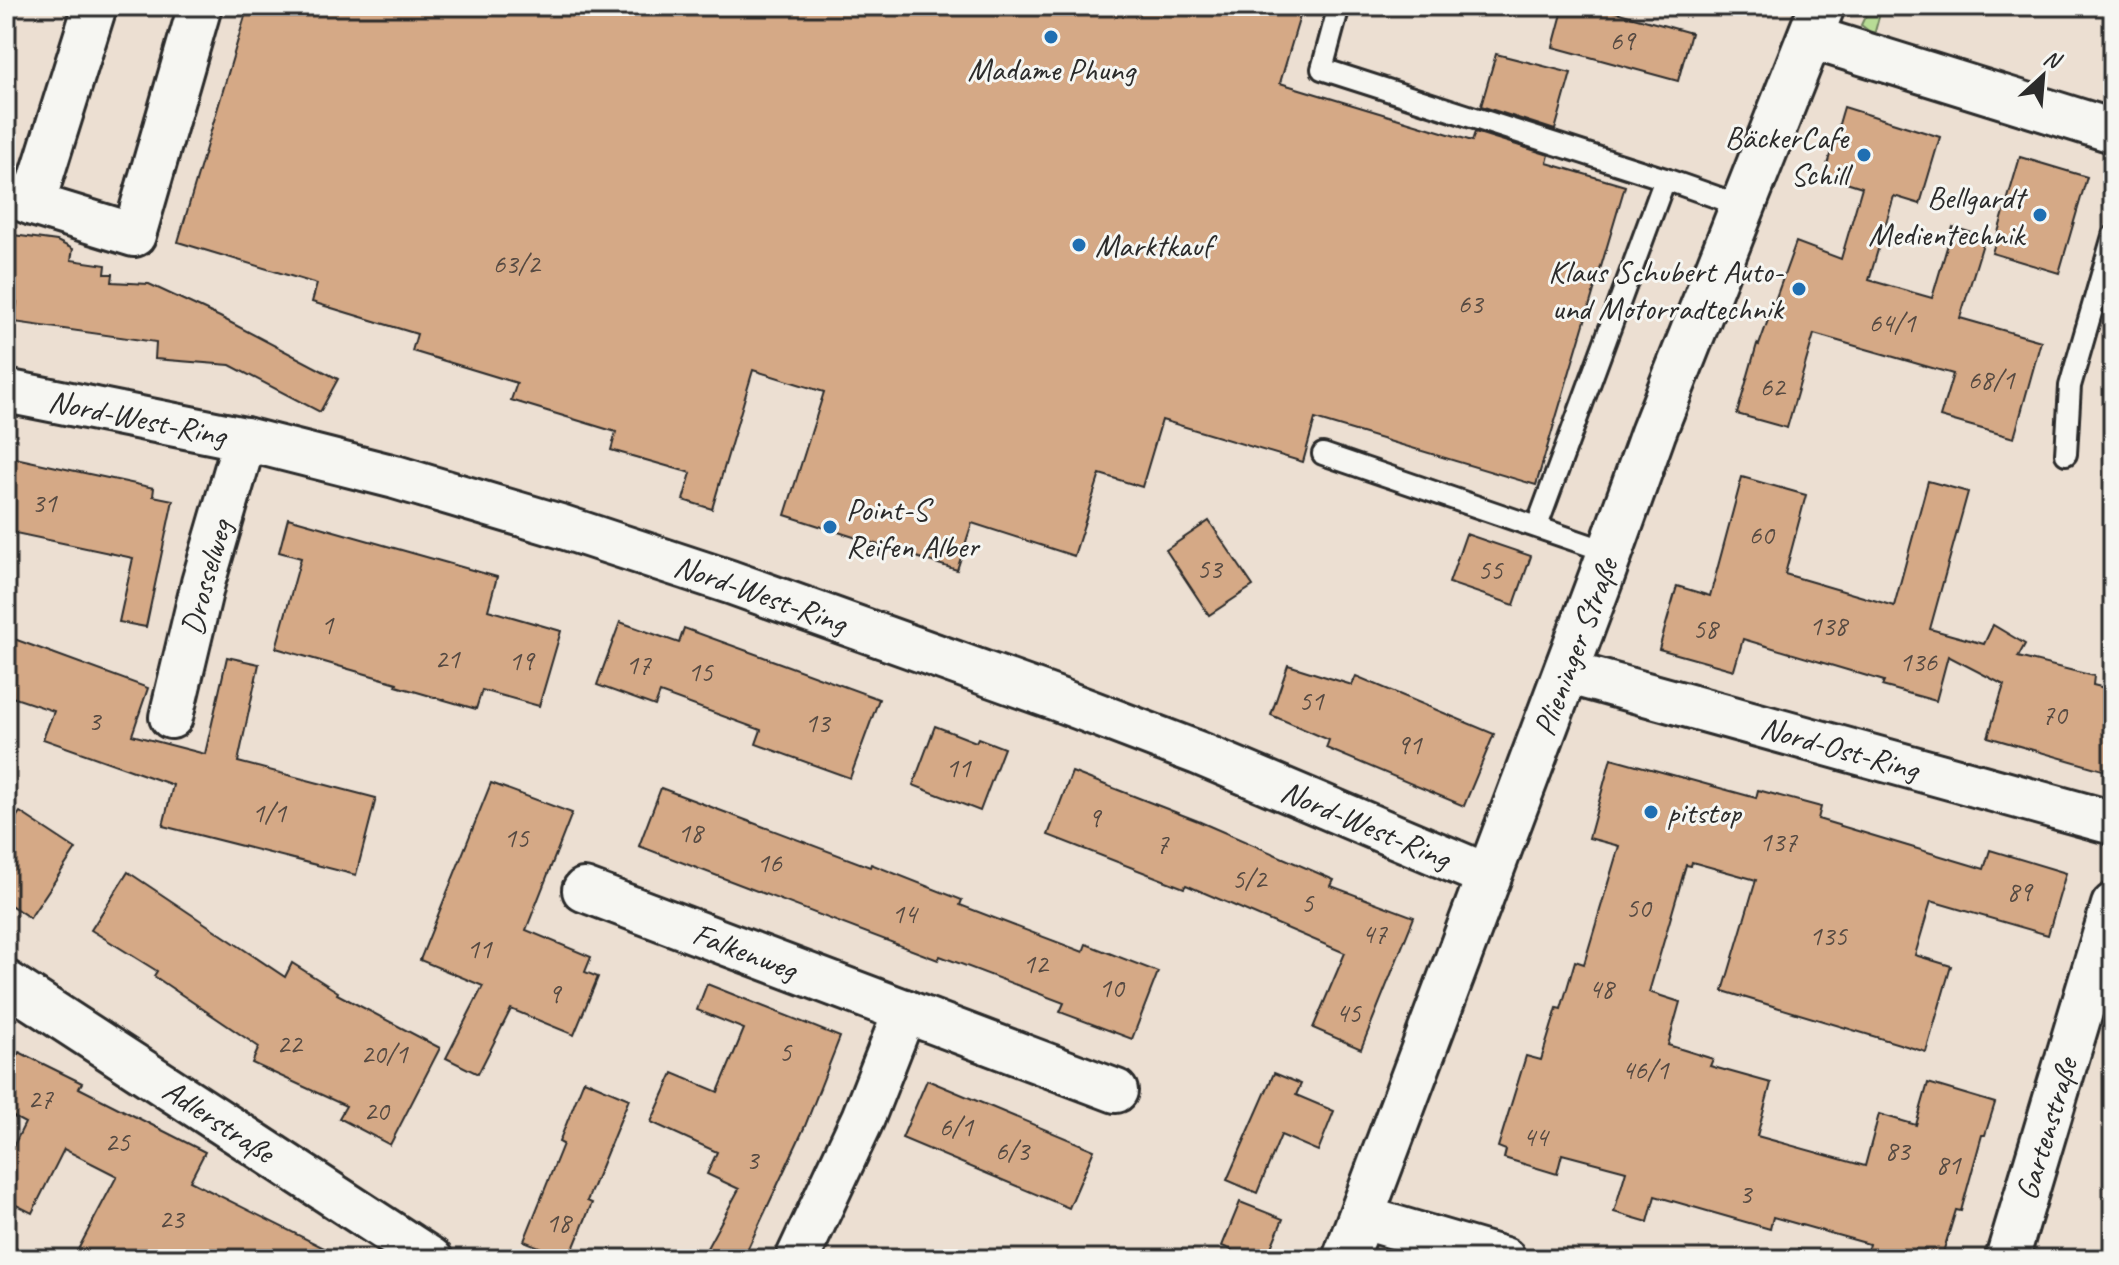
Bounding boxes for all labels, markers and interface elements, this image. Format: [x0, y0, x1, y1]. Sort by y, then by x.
house number: 69 [1609, 23, 1637, 58]
marker: Madame Phung [1042, 28, 1060, 46]
north arrow [2003, 36, 2083, 116]
text: N [2039, 43, 2067, 76]
place label: Madame Phung [967, 49, 1137, 90]
place label: BäckerCafe Schill [1725, 117, 1854, 195]
marker: BäckerCafe Schill [1855, 146, 1873, 164]
place label: Bellgardt Medientechnik [1868, 177, 2028, 255]
marker: Bellgardt Medientechnik [2031, 206, 2049, 224]
place label: Marktkauf [1095, 225, 1218, 266]
marker: Marktkauf [1070, 236, 1088, 254]
house number: 63/2 [492, 246, 542, 281]
place label: Klaus Schubert Auto- und Motorradtechnik [1548, 251, 1785, 329]
marker: Klaus Schubert Auto- und Motorradtechnik [1790, 280, 1808, 298]
house number: 63 [1457, 286, 1485, 321]
house number: 64/1 [1868, 305, 1917, 340]
house number: 68/1 [1967, 362, 2016, 397]
house number: 62 [1759, 369, 1787, 404]
street label: Nord-West-Ring [45, 380, 232, 456]
house number: 31 [31, 485, 58, 520]
place label: Point-S Reifen Alber [846, 489, 981, 567]
street label: Drosselweg [171, 513, 242, 639]
house number: 60 [1748, 517, 1776, 552]
marker: Point-S Reifen Alber [821, 518, 839, 536]
street label: Nord-West-Ring [669, 545, 854, 644]
street label: Plieninger Straße [1524, 550, 1628, 742]
house number: 53 [1196, 551, 1224, 586]
house number: 55 [1477, 552, 1504, 587]
house number: 1 [321, 607, 335, 642]
house number: 138 [1809, 608, 1849, 643]
house number: 58 [1692, 611, 1720, 646]
house number: 21 [434, 641, 461, 676]
house number: 19 [508, 643, 536, 678]
house number: 136 [1899, 644, 1938, 679]
house number: 17 [625, 647, 652, 682]
house number: 15 [687, 654, 714, 689]
house number: 51 [1298, 683, 1325, 718]
house number: 70 [2041, 697, 2069, 732]
house number: 3 [88, 703, 103, 738]
house number: 13 [804, 705, 832, 740]
street label: Nord-Ost-Ring [1756, 707, 1926, 790]
house number: 91 [1396, 727, 1423, 762]
house number: 11 [945, 750, 972, 785]
street label: Nord-West-Ring [1275, 770, 1459, 879]
place label: pitstop [1667, 792, 1742, 833]
house number: 1/1 [252, 795, 288, 830]
house number: 9 [1088, 800, 1103, 835]
marker: pitstop [1642, 803, 1660, 821]
house number: 18 [677, 815, 705, 850]
house number: 15 [503, 820, 530, 855]
house number: 137 [1759, 824, 1798, 859]
house number: 7 [1156, 826, 1170, 861]
house number: 16 [756, 845, 783, 880]
house number: 5/2 [1232, 861, 1269, 896]
house number: 89 [2006, 874, 2034, 909]
house number: 5 [1301, 885, 1315, 920]
house number: 50 [1625, 890, 1653, 925]
house number: 14 [891, 896, 919, 931]
street label: Falkenweg [687, 913, 805, 990]
house number: 47 [1361, 916, 1388, 951]
house number: 135 [1809, 918, 1848, 953]
house number: 11 [466, 931, 493, 966]
house number: 12 [1022, 946, 1050, 981]
house number: 10 [1098, 970, 1126, 1005]
house number: 48 [1588, 971, 1616, 1006]
house number: 9 [548, 976, 563, 1011]
house number: 45 [1335, 995, 1362, 1030]
house number: 22 [276, 1026, 304, 1061]
house number: 5 [779, 1034, 793, 1069]
house number: 20/1 [360, 1036, 409, 1071]
street label: Gartenstraße [2006, 1051, 2088, 1205]
house number: 46/1 [1621, 1052, 1670, 1087]
street label: Adlerstraße [155, 1070, 284, 1174]
house number: 27 [27, 1081, 54, 1116]
house number: 20 [363, 1093, 391, 1128]
house number: 6/1 [939, 1109, 975, 1144]
house number: 44 [1522, 1119, 1550, 1154]
house number: 25 [104, 1124, 131, 1159]
house number: 6/3 [995, 1133, 1032, 1168]
house number: 83 [1884, 1133, 1912, 1168]
house number: 3 [746, 1142, 761, 1177]
house number: 81 [1935, 1147, 1962, 1182]
house number: 3 [1739, 1176, 1754, 1211]
house number: 23 [158, 1201, 186, 1236]
house number: 18 [545, 1205, 573, 1240]

